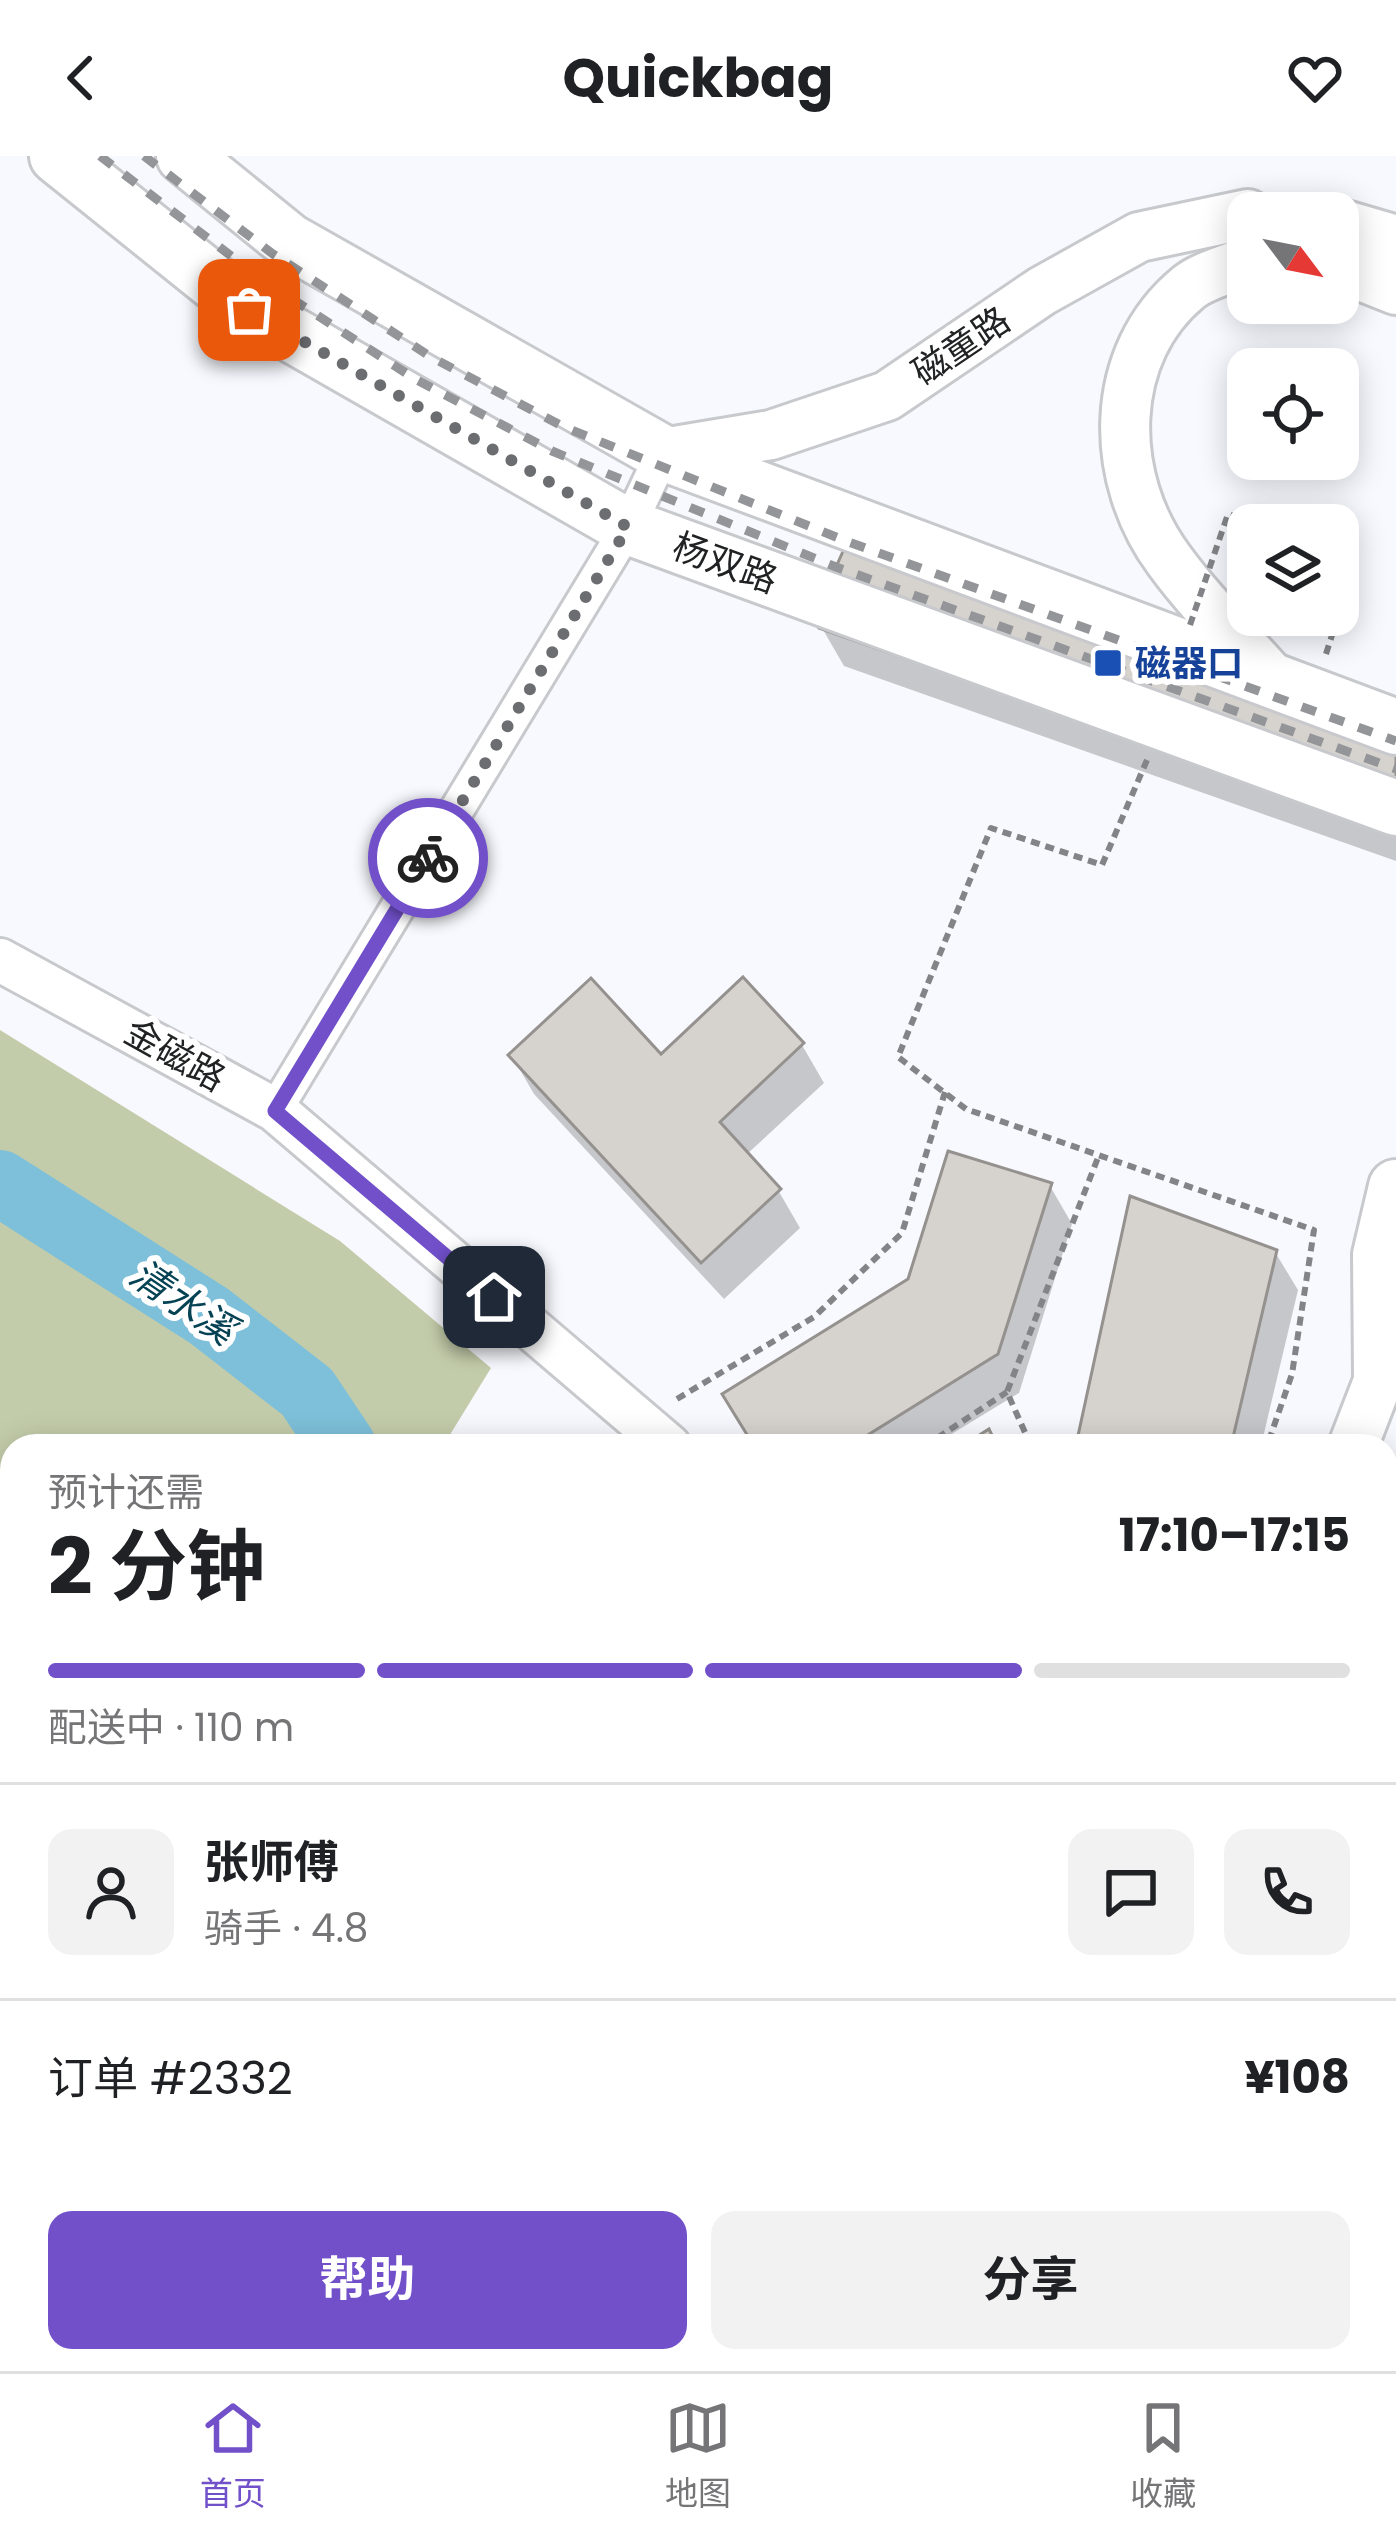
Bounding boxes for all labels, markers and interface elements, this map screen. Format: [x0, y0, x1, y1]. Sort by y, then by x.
text: Quickbag [563, 40, 833, 116]
icon: back [48, 45, 114, 111]
icon: heart [1282, 45, 1348, 111]
north arrow [1227, 192, 1359, 324]
map controls [1227, 192, 1359, 636]
pin [198, 259, 300, 361]
icon: bag [216, 277, 282, 343]
street label: 磁童路 [902, 295, 1020, 397]
button: locate [1227, 348, 1359, 480]
button: layers [1227, 504, 1359, 636]
street label: 杨双路 [666, 521, 784, 605]
place label: 磁器口 [1135, 638, 1243, 689]
marker: 磁器口 [1092, 647, 1124, 679]
courier [368, 798, 488, 918]
icon: bike [395, 825, 461, 891]
street label: 金磁路 [115, 1007, 235, 1103]
water label: 清水溪 [119, 1246, 250, 1360]
pin [443, 1246, 545, 1348]
icon: home [461, 1264, 527, 1330]
text: 预计还需 [48, 1465, 204, 1520]
text: 17:10–17:15 [1119, 1504, 1350, 1567]
text: 2 分钟 [48, 1512, 265, 1621]
text: 配送中 · 110 m [48, 1700, 294, 1755]
button: person [48, 1829, 174, 1955]
button: chat [1068, 1829, 1194, 1955]
button: phone [1224, 1829, 1350, 1955]
text: 张师傅 [204, 1831, 339, 1894]
text: 骑手 · 4.8 [204, 1901, 368, 1956]
text: ¥108 [1244, 2046, 1350, 2109]
text: 订单 #2332 [48, 2047, 293, 2110]
button: 帮助 [48, 2211, 687, 2349]
button: 分享 [711, 2211, 1350, 2349]
tab: 首页 [200, 2395, 266, 2519]
tab: 地图 [665, 2395, 731, 2519]
tab: 收藏 [1130, 2395, 1196, 2519]

